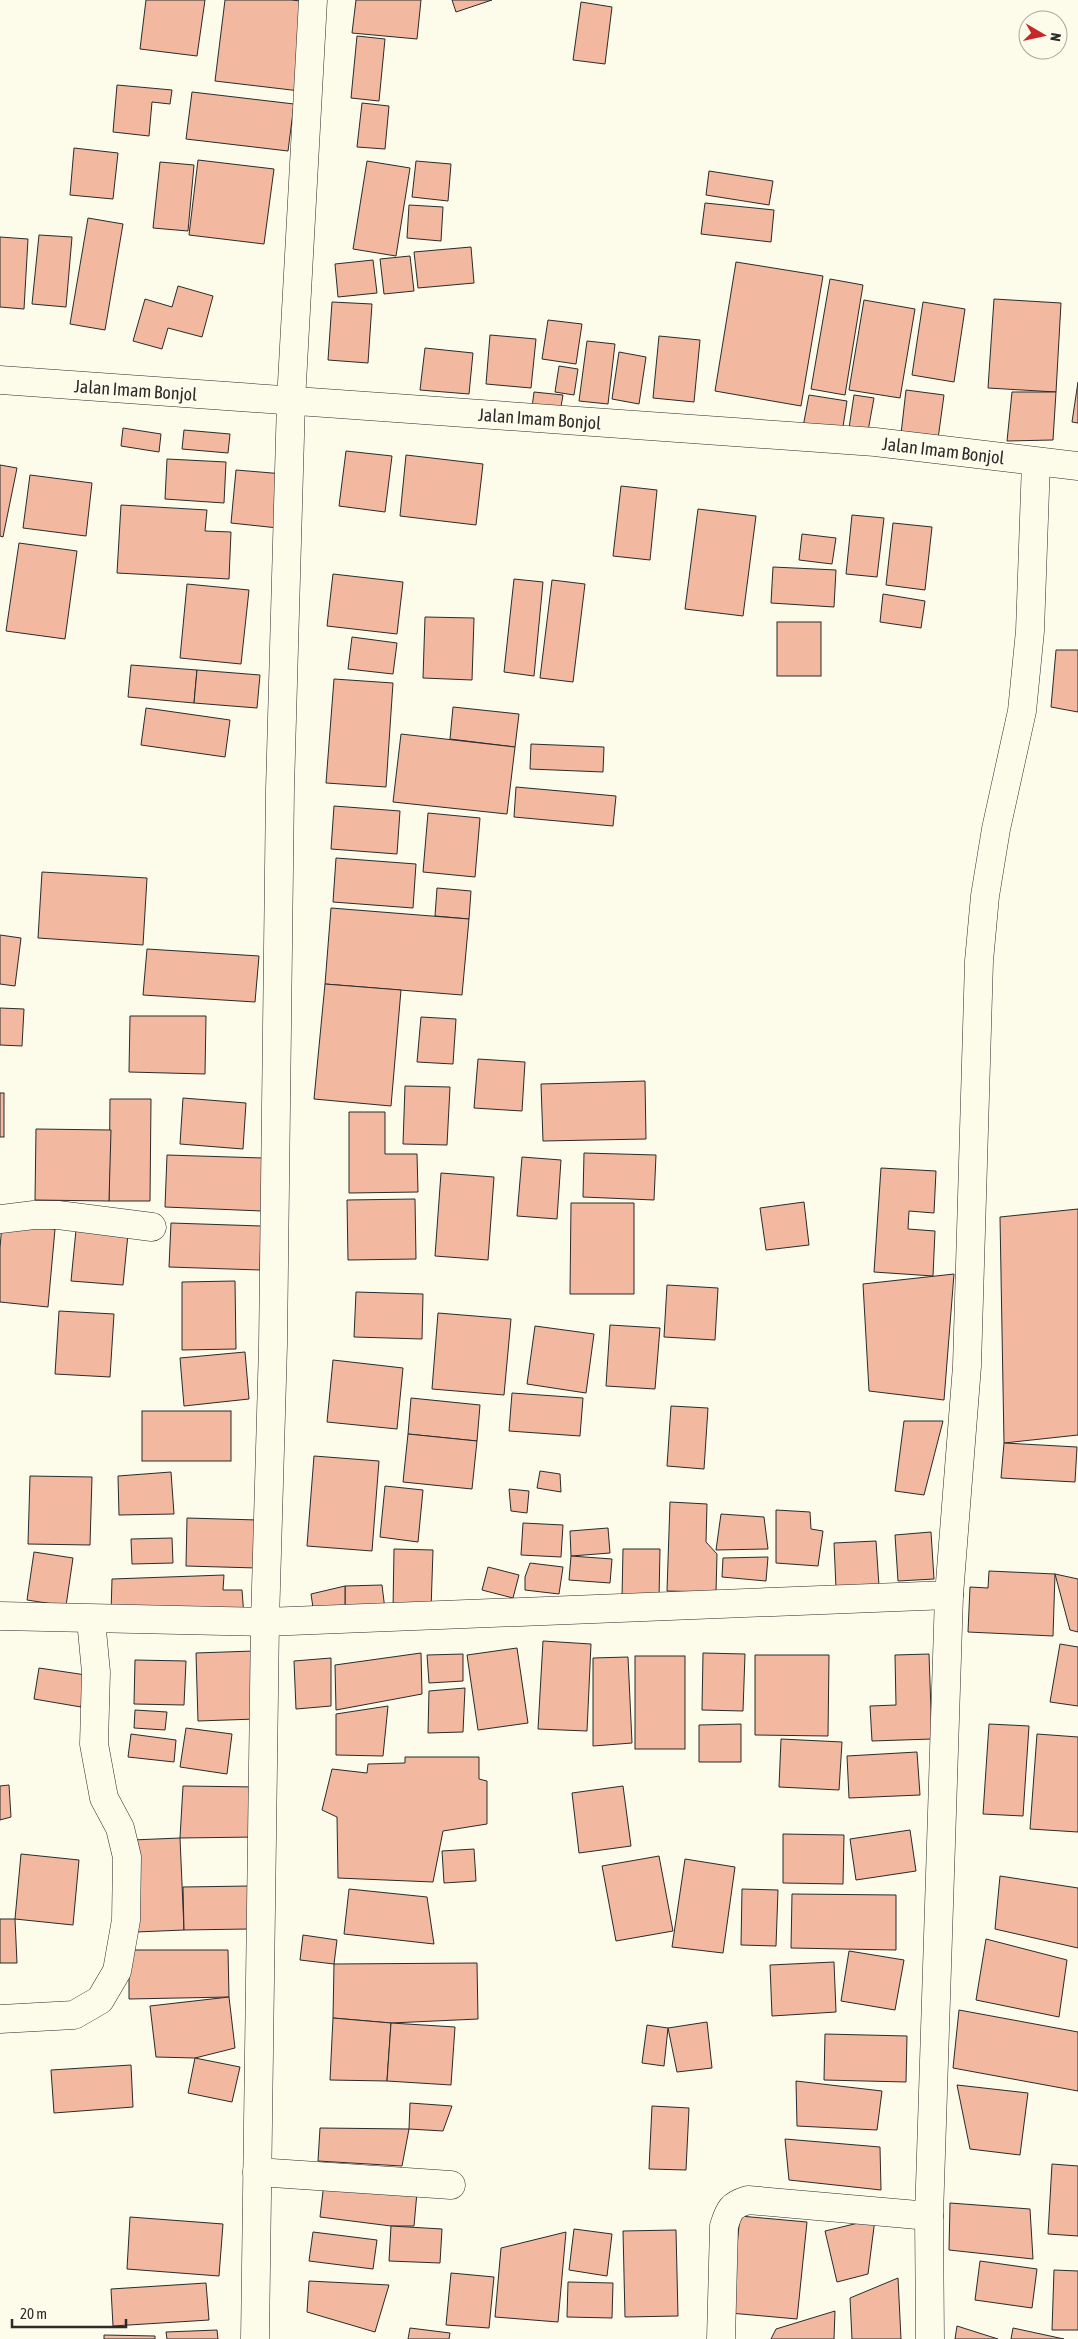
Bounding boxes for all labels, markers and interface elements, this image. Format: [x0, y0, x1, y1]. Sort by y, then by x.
north arrow [1018, 10, 1068, 60]
text: N [1047, 32, 1064, 42]
street label: Jalan Imam Bonjol [74, 375, 198, 404]
street label: Jalan Imam Bonjol [478, 403, 602, 433]
street label: Jalan Imam Bonjol [881, 432, 1006, 468]
scale bar [12, 2296, 126, 2328]
text: 20 m [20, 2305, 47, 2322]

